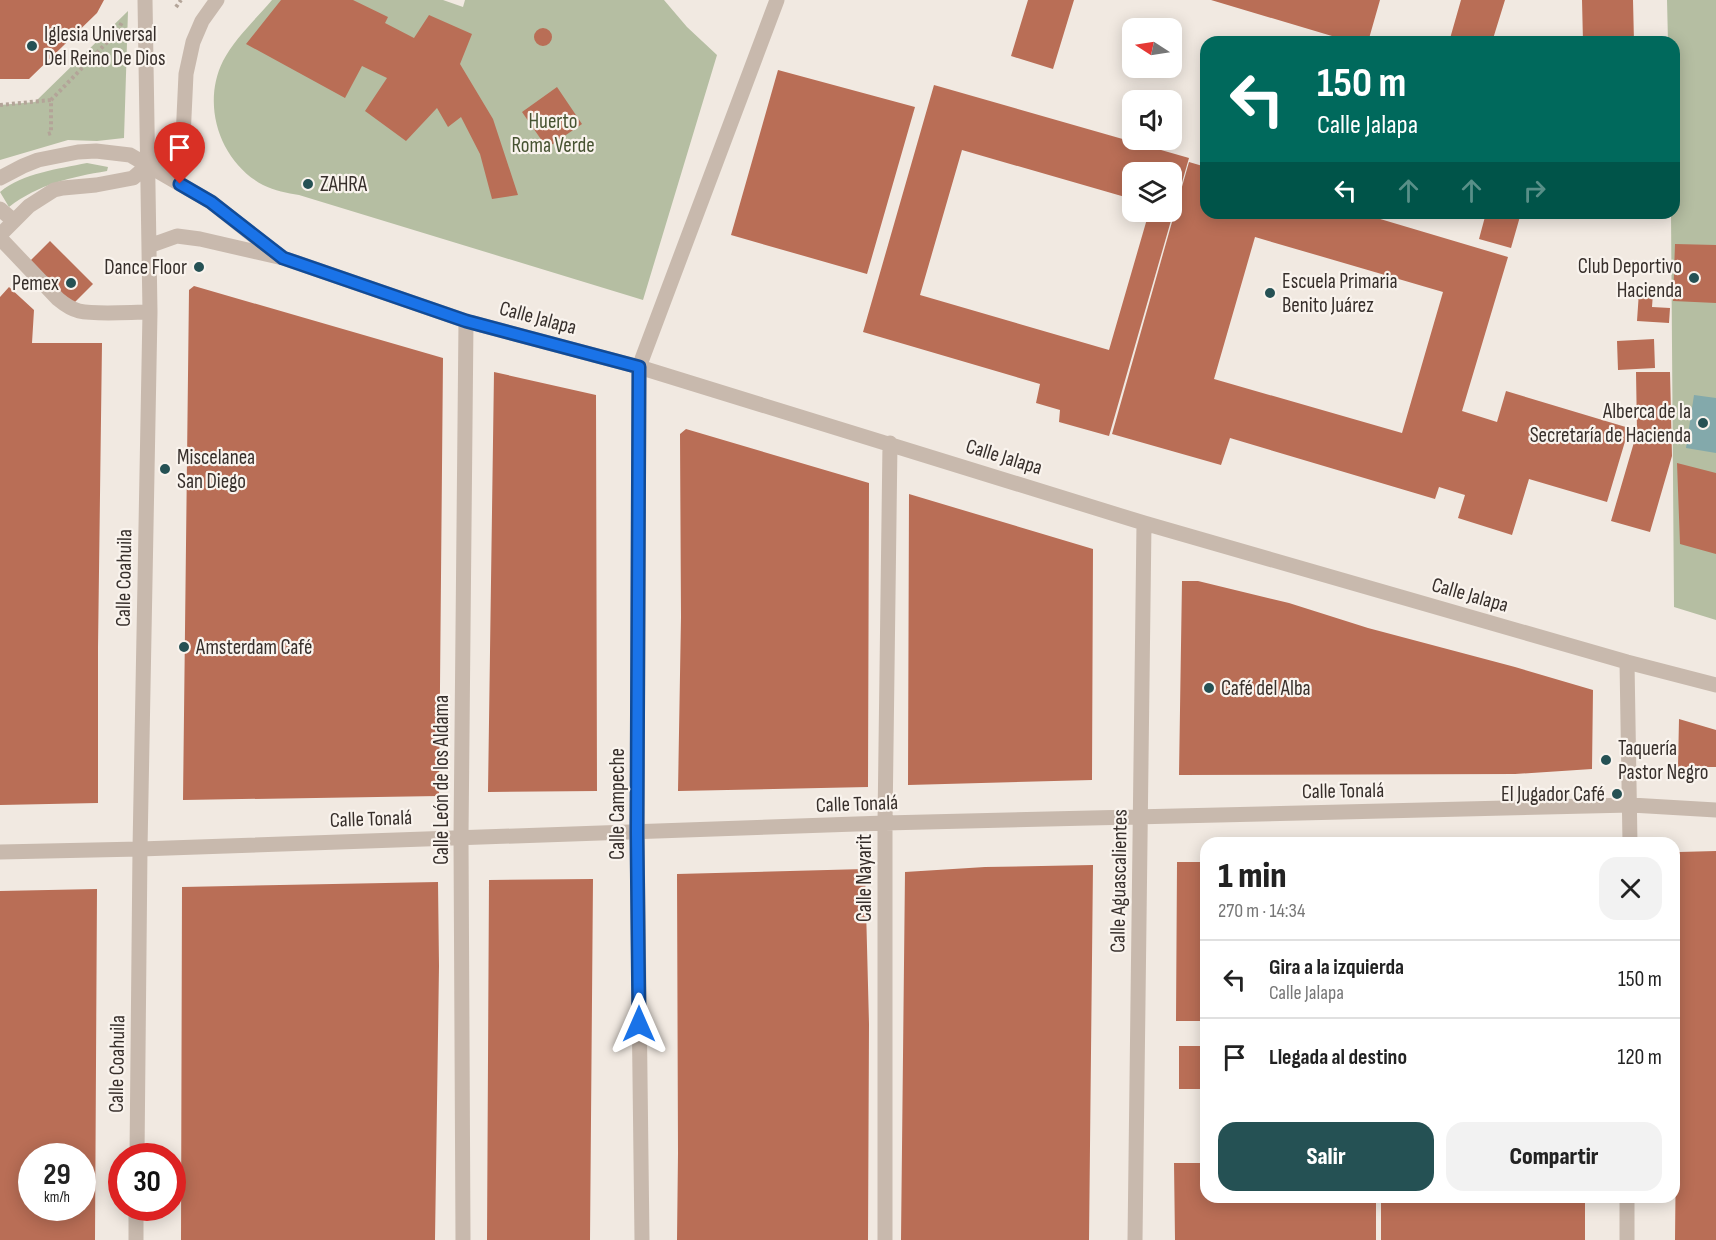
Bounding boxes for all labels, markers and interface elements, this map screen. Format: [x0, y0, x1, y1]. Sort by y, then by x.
north arrow [1122, 18, 1182, 78]
map controls [1122, 18, 1182, 222]
place label: Iglesia Universal Del Reino De Dios [44, 22, 165, 71]
marker: Iglesia Universal Del Reino De Dios [25, 39, 39, 53]
text: 150 m [1317, 58, 1406, 109]
icon: left [1218, 60, 1296, 138]
button: sound [1122, 90, 1182, 150]
park label: Huerto Roma Verde [511, 109, 595, 158]
text: Calle Jalapa [1317, 109, 1418, 141]
pin [154, 122, 205, 184]
icon: arrive [163, 131, 196, 164]
button: layers [1122, 162, 1182, 222]
place label: ZAHRA [320, 172, 368, 197]
icon: left [1329, 174, 1362, 207]
icon: ahead [1392, 174, 1425, 207]
icon: ahead [1455, 174, 1488, 207]
icon: right [1518, 174, 1551, 207]
marker: ZAHRA [301, 177, 315, 191]
place label: Club Deportivo Hacienda [1578, 254, 1682, 303]
place label: Dance Floor [104, 255, 187, 280]
marker: Dance Floor [192, 260, 206, 274]
place label: Escuela Primaria Benito Juárez [1282, 269, 1398, 318]
place label: Pemex [12, 271, 59, 296]
marker: Club Deportivo Hacienda [1687, 271, 1701, 285]
marker: Pemex [64, 276, 78, 290]
marker: Escuela Primaria Benito Juárez [1263, 286, 1277, 300]
street label: Calle Jalapa [497, 296, 579, 340]
place label: Alberca de la Secretaría de Hacienda [1530, 399, 1691, 448]
marker: Alberca de la Secretaría de Hacienda [1696, 416, 1710, 430]
street label: Calle Jalapa [963, 434, 1045, 480]
place label: Miscelanea San Diego [177, 445, 255, 494]
marker: Miscelanea San Diego [158, 462, 172, 476]
street label: Calle Coahuila [111, 529, 137, 627]
street label: Calle Jalapa [1429, 572, 1511, 618]
place label: Amsterdam Café [195, 635, 312, 660]
marker: Amsterdam Café [177, 640, 191, 654]
place label: Café del Alba [1221, 676, 1311, 701]
marker: Café del Alba [1202, 681, 1216, 695]
street label: Calle León de los Aldama [429, 695, 454, 865]
place label: Taquería Pastor Negro [1618, 736, 1708, 785]
street label: Calle Campeche [605, 748, 630, 860]
marker: Taquería Pastor Negro [1599, 753, 1613, 767]
street label: Calle Tonalá [1302, 778, 1384, 804]
place label: El Jugador Café [1501, 782, 1605, 807]
marker: El Jugador Café [1610, 787, 1624, 801]
street label: Calle Tonalá [815, 790, 899, 818]
street label: Calle Tonalá [329, 805, 413, 833]
street label: Calle Aguascalientes [1105, 809, 1133, 953]
street label: Calle Nayarit [852, 834, 877, 922]
text: 1 min [1218, 855, 1286, 898]
button: close [1599, 857, 1662, 920]
text: 270 m · 14:34 [1218, 899, 1305, 923]
text: Gira a la izquierda [1269, 954, 1404, 981]
icon: left [1218, 963, 1251, 996]
text: 150 m [1618, 966, 1662, 993]
text: Calle Jalapa [1269, 981, 1344, 1005]
position arrow [607, 992, 671, 1056]
street label: Calle Coahuila [104, 1015, 130, 1113]
icon: arrive [1218, 1041, 1251, 1074]
text: Llegada al destino [1269, 1044, 1407, 1071]
text: 120 m [1618, 1044, 1662, 1071]
button: Salir [1218, 1122, 1434, 1191]
button: Compartir [1446, 1122, 1662, 1191]
speed limit sign: 30 [108, 1143, 186, 1221]
text: 29 [43, 1157, 71, 1193]
text: km/h [44, 1188, 70, 1207]

